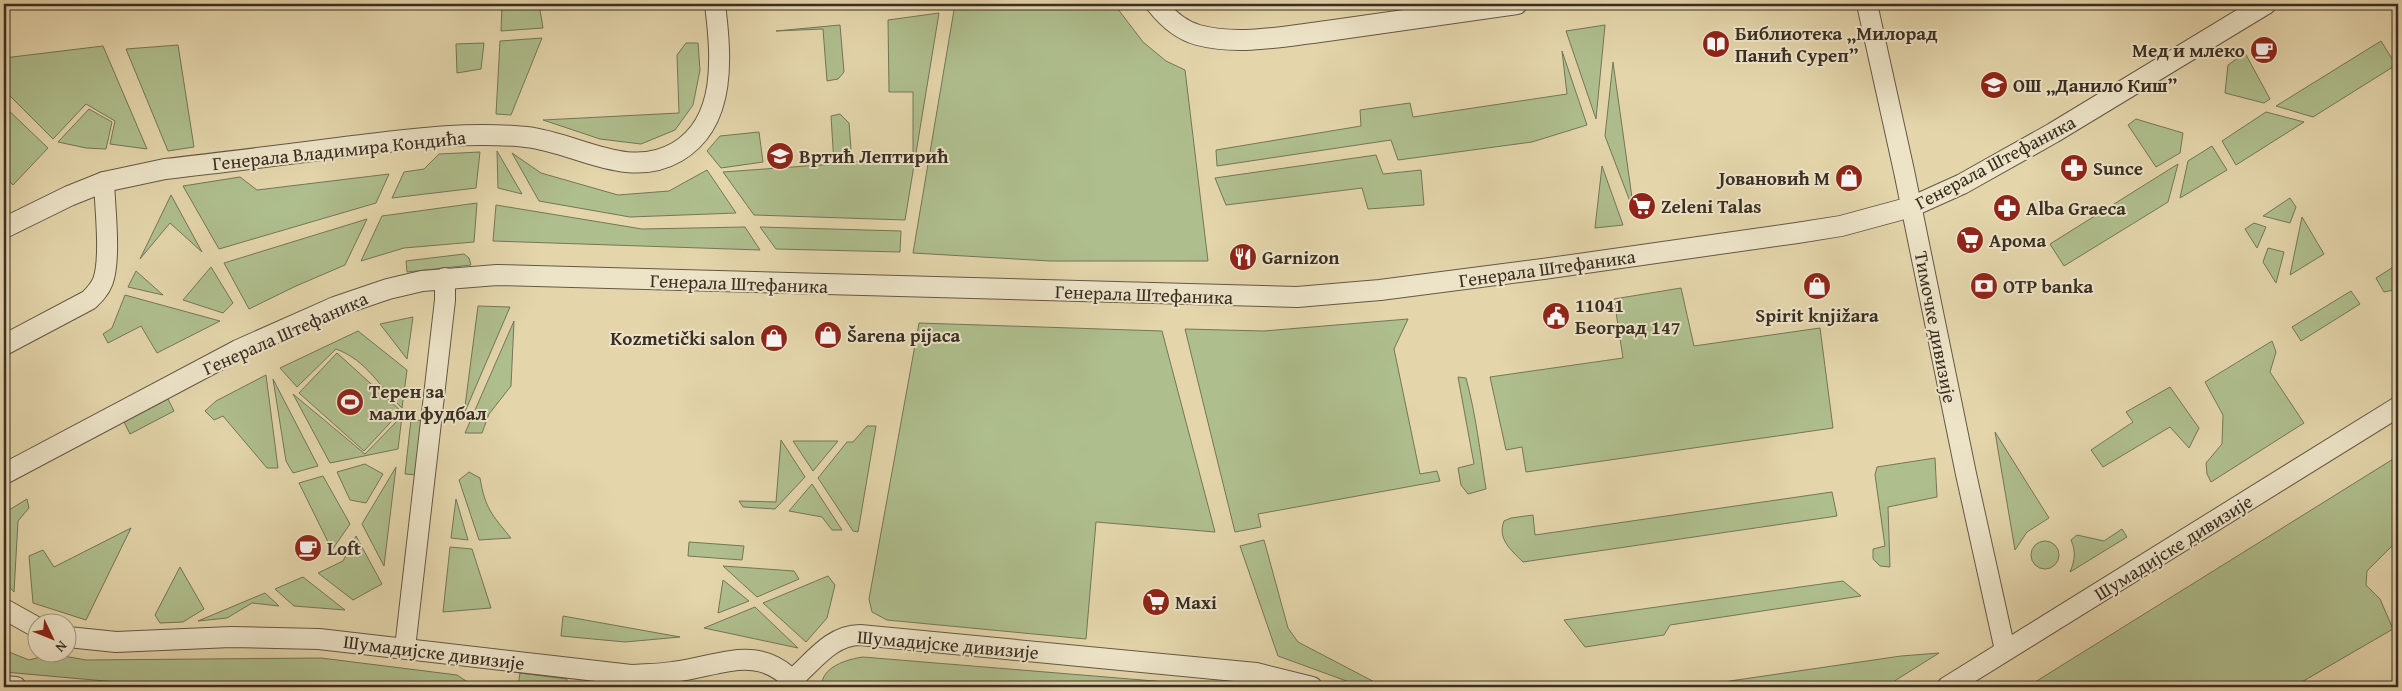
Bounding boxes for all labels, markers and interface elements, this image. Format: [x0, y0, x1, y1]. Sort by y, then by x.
place label: Библиотека „Милорад Панић Суреп” [1735, 19, 1938, 69]
library icon: Библиотека „Милорад Панић Суреп” [1701, 29, 1731, 59]
cafe icon: Мед и млеко [2249, 35, 2279, 65]
place label: Мед и млеко [2132, 36, 2245, 64]
school or university icon: ОШ „Данило Киш” [1979, 70, 2009, 100]
place label: ОШ „Данило Киш” [2013, 71, 2178, 99]
street label: Генерала Штефаника [1910, 108, 2080, 216]
street label: Генерала Владимира Кондића [211, 123, 467, 177]
school or university icon: Вртић Лептирић [765, 141, 795, 171]
place label: Вртић Лептирић [799, 142, 949, 170]
pharmacy icon: Sunce [2059, 153, 2089, 183]
place label: Sunce [2093, 154, 2143, 182]
shop icon: Јовановић М [1834, 163, 1864, 193]
place label: Јовановић М [1716, 164, 1830, 192]
supermarket icon: Zeleni Talas [1627, 191, 1657, 221]
place label: Zeleni Talas [1661, 192, 1761, 220]
pharmacy icon: Alba Graeca [1992, 193, 2022, 223]
place label: Alba Graeca [2026, 194, 2126, 222]
supermarket icon: Арома [1955, 225, 1985, 255]
place label: Арома [1989, 226, 2046, 254]
restaurant icon: Garnizon [1228, 242, 1258, 272]
street label: Генерала Штефаника [1457, 242, 1637, 294]
place label: Garnizon [1262, 243, 1340, 271]
street label: Тимочке дивизије [1908, 249, 1964, 405]
street label: Генерала Штефаника [650, 266, 828, 300]
shop icon: Spirit knjižara [1802, 271, 1832, 301]
bank icon: OTP banka [1969, 271, 1999, 301]
place label: OTP banka [2003, 272, 2094, 300]
street label: Генерала Штефаника [1055, 277, 1233, 311]
street label: Генерала Штефаника [198, 284, 372, 382]
place label: 11041 Београд 147 [1575, 291, 1681, 341]
public building icon: 11041 Београд 147 [1541, 301, 1571, 331]
place label: Spirit knjižara [1755, 301, 1879, 329]
shop icon: Šarena pijaca [813, 320, 843, 350]
place label: Šarena pijaca [847, 321, 961, 349]
shop icon: Kozmetički salon [759, 323, 789, 353]
place label: Kozmetički salon [610, 324, 756, 352]
place label: Терен за мали фудбал [369, 377, 487, 427]
sports icon: Терен за мали фудбал [335, 387, 365, 417]
street label: Шумадијске дивизије [2088, 487, 2258, 607]
cafe icon: Loft [293, 533, 323, 563]
place label: Loft [327, 534, 362, 562]
supermarket icon: Maxi [1141, 587, 1171, 617]
place label: Maxi [1175, 588, 1217, 616]
north arrow [28, 614, 78, 664]
street label: Шумадијске дивизије [856, 622, 1040, 666]
street label: Шумадијске дивизије [342, 627, 526, 677]
text: N [51, 637, 72, 658]

